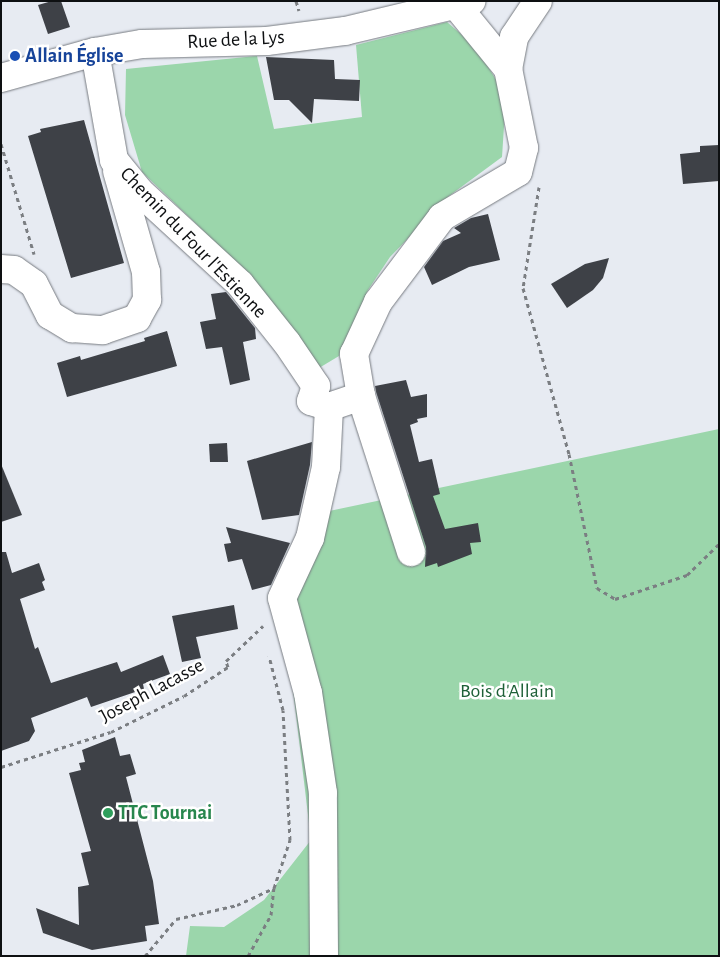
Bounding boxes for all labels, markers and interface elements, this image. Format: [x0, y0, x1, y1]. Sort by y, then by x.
street label: Rue de la Lys [187, 25, 285, 55]
place label: Allain Église [25, 44, 123, 68]
marker: Allain Église [9, 50, 21, 62]
street label: Chemin du Four l'Estienne [114, 162, 272, 324]
street label: Joseph Lacasse [96, 654, 208, 728]
park label: Bois d'Allain [460, 679, 554, 703]
place label: TTC Tournai [118, 801, 212, 825]
marker: TTC Tournai [102, 807, 114, 819]

